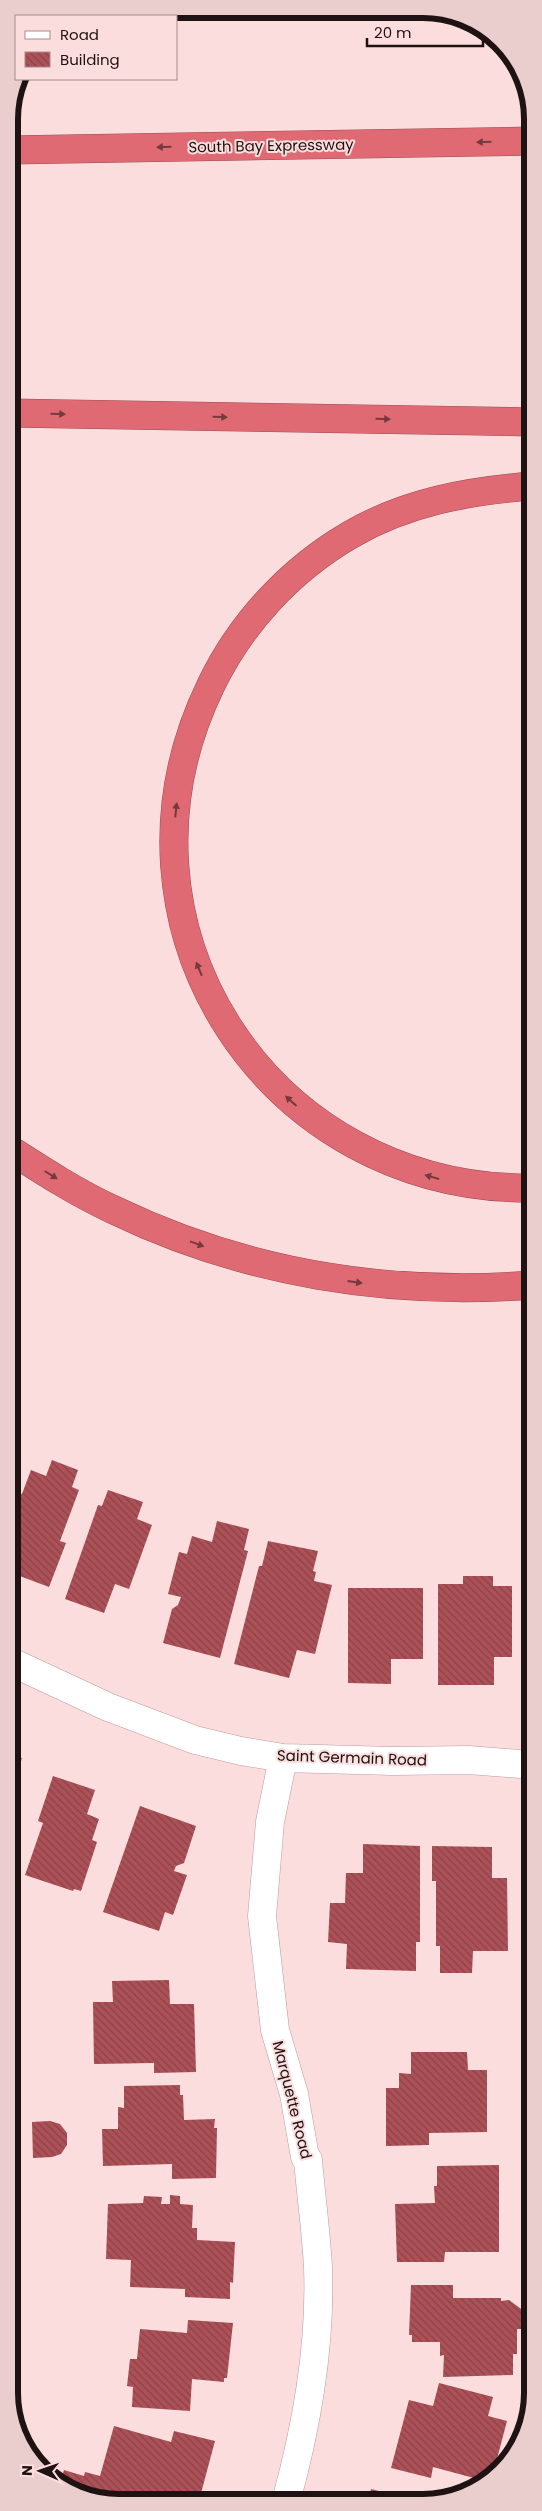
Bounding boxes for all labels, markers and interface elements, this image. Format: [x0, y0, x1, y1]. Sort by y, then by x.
legend [15, 15, 178, 80]
scale bar [367, 15, 483, 47]
text: 20 m [374, 22, 412, 43]
text: Road [60, 24, 99, 45]
text: Building [60, 49, 120, 70]
street label: South Bay Expressway [188, 134, 354, 157]
one-way arrow [475, 138, 491, 146]
one-way arrow [155, 144, 171, 152]
one-way arrow [50, 410, 66, 418]
one-way arrow [213, 413, 229, 421]
one-way arrow [375, 415, 391, 423]
one-way arrow [172, 801, 180, 817]
one-way arrow [194, 962, 202, 976]
one-way arrow [285, 1095, 297, 1107]
one-way arrow [44, 1171, 57, 1180]
one-way arrow [425, 1173, 440, 1181]
one-way arrow [190, 1241, 205, 1248]
one-way arrow [348, 1278, 364, 1286]
street label: Saint Germain Road [277, 1744, 427, 1771]
street label: Marquette Road [268, 2039, 317, 2161]
north arrow [15, 2446, 65, 2496]
text: N [17, 2465, 37, 2476]

